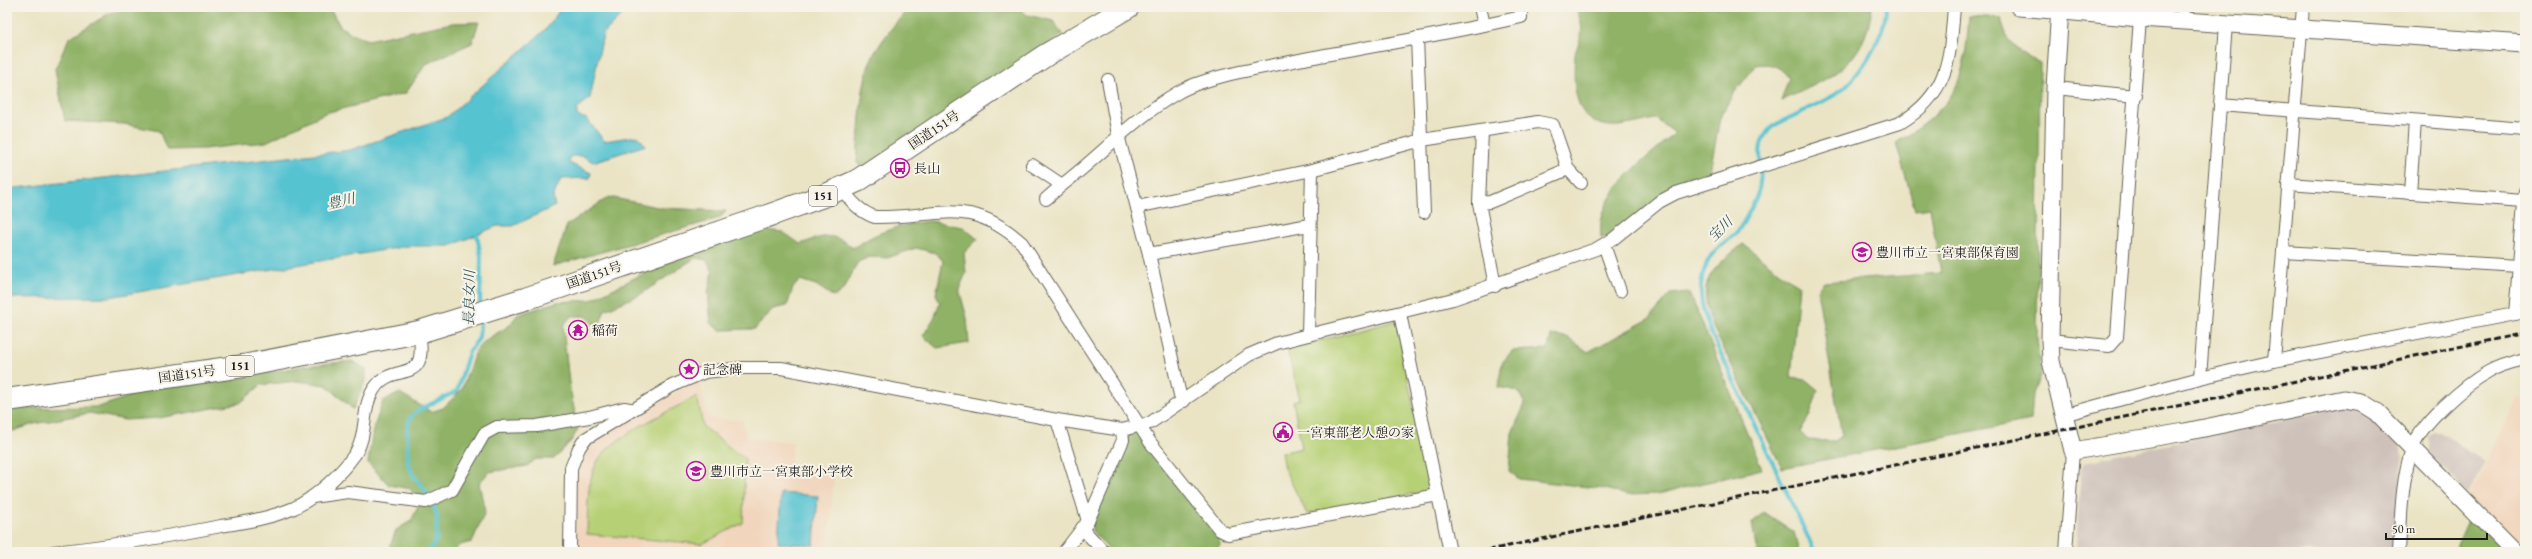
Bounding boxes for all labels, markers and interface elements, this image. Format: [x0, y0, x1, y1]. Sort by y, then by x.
street label: 国道151号 [905, 107, 963, 153]
bus stop icon: 長山 [889, 157, 911, 179]
place label: 長山 [914, 160, 940, 177]
road number: 151 [809, 186, 837, 206]
water label: 豊川 [325, 189, 359, 213]
water label: 宝川 [1704, 211, 1738, 245]
school or university icon: 豊川市立一宮東部保育園 [1851, 241, 1873, 263]
place label: 豊川市立一宮東部保育園 [1876, 244, 2019, 261]
street label: 国道151号 [564, 258, 624, 292]
water label: 長良女川 [460, 268, 479, 326]
temple icon: 稲荷 [567, 319, 589, 341]
place label: 稲荷 [592, 322, 618, 339]
road number: 151 [226, 356, 254, 376]
place icon: 記念碑 [678, 358, 700, 380]
place label: 記念碑 [703, 361, 742, 378]
street label: 国道151号 [157, 362, 217, 386]
public building icon: 一宮東部老人憩の家 [1272, 421, 1294, 443]
place label: 一宮東部老人憩の家 [1297, 424, 1414, 441]
school or university icon: 豊川市立一宮東部小学校 [685, 460, 707, 482]
place label: 豊川市立一宮東部小学校 [710, 463, 853, 480]
scale bar [2386, 515, 2487, 541]
text: 50 m [2392, 521, 2416, 537]

